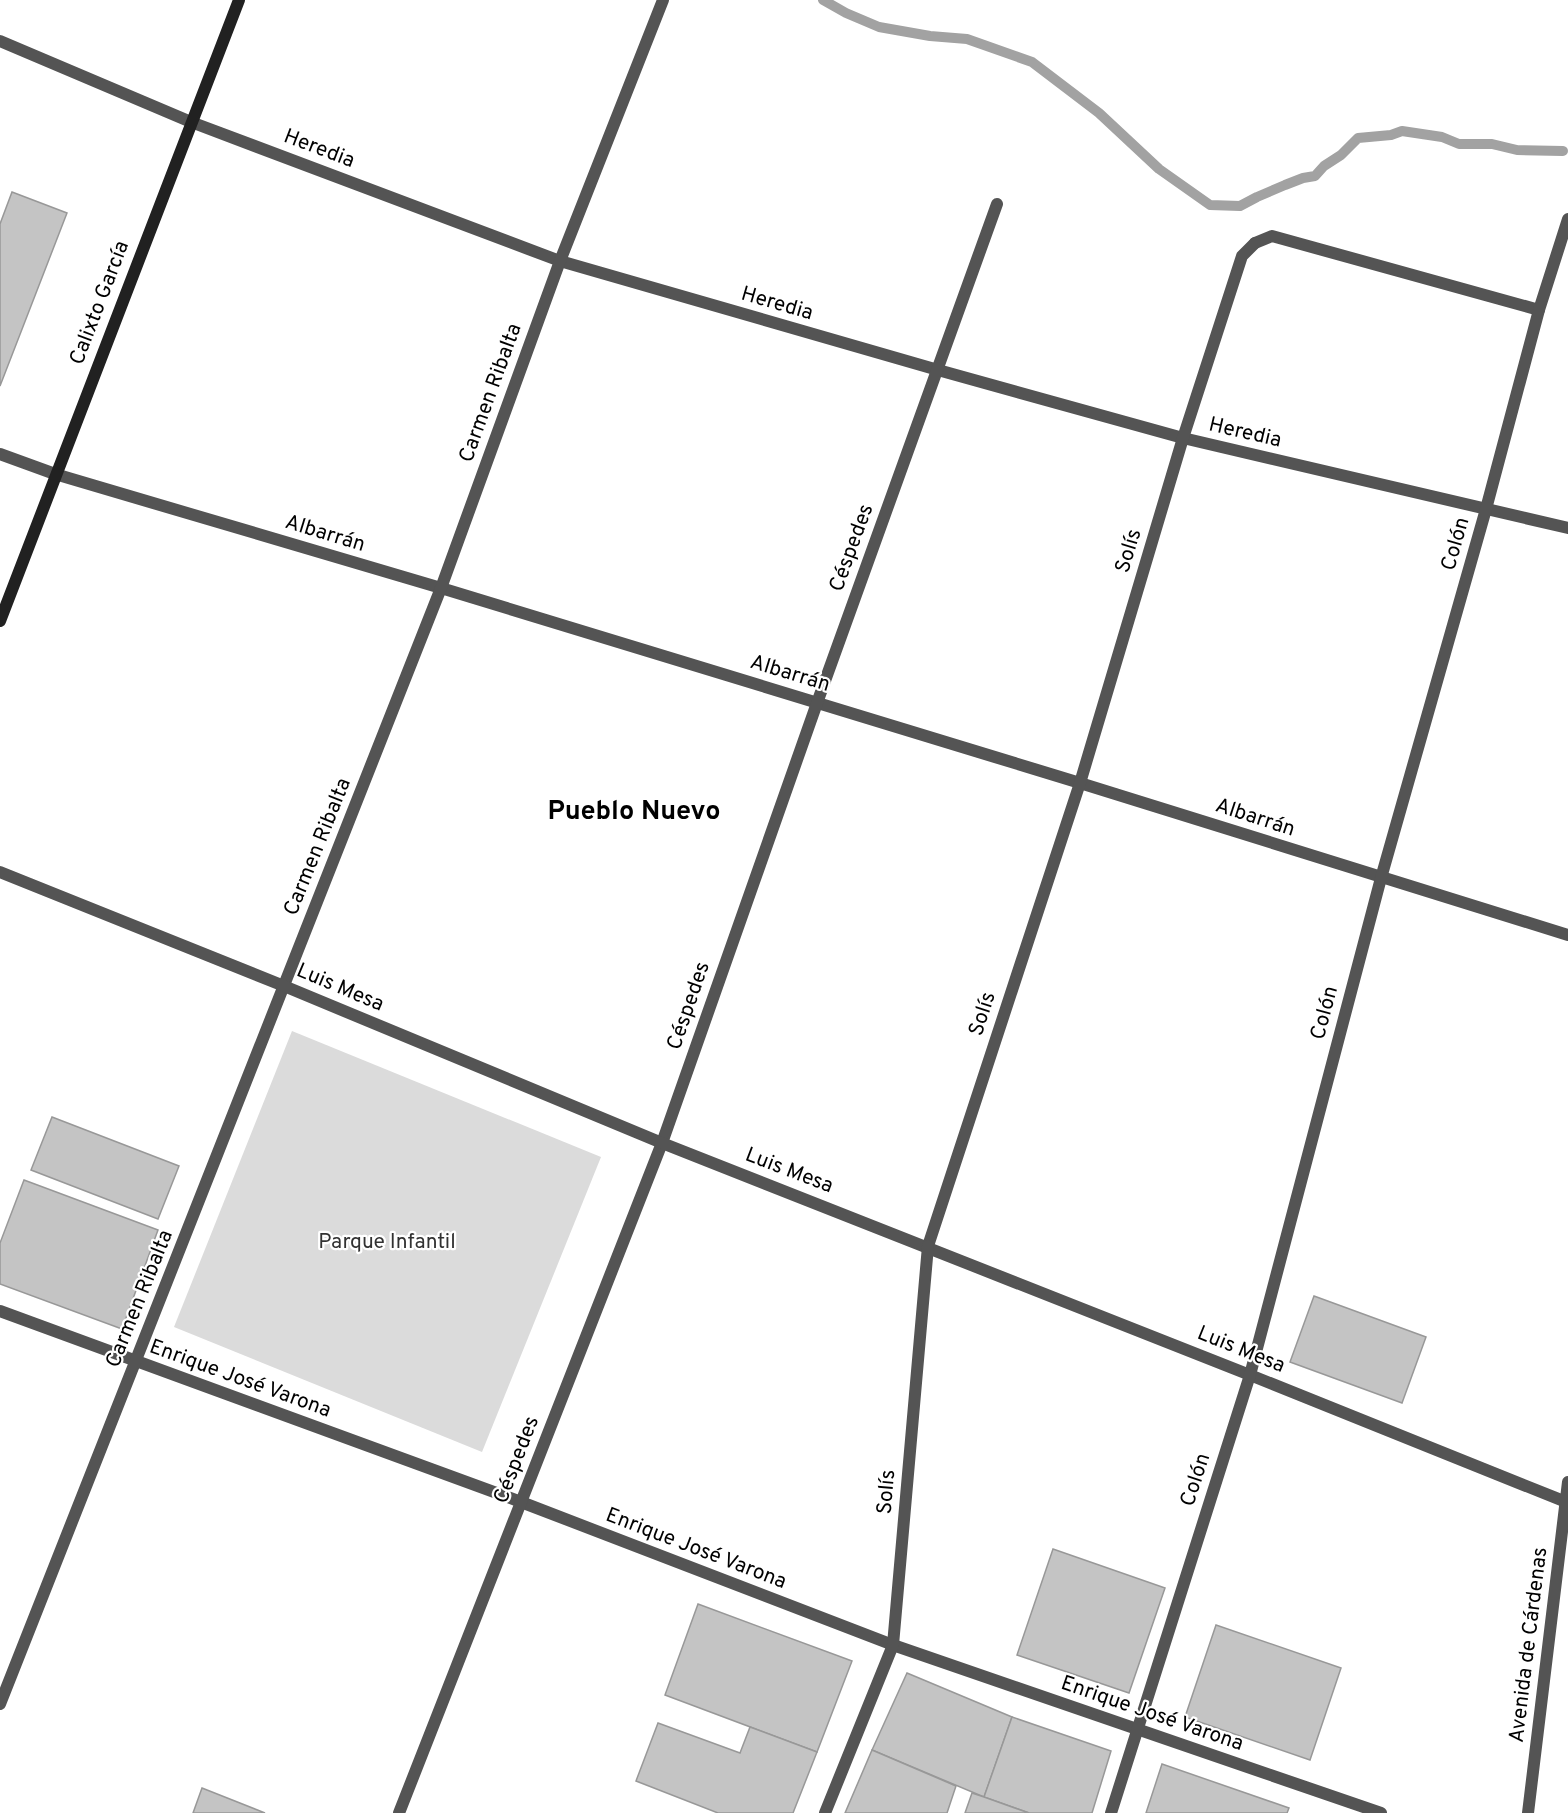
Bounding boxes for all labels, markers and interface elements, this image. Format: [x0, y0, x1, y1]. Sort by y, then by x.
street label: Heredia [280, 123, 358, 175]
street label: Calixto García [64, 237, 136, 369]
street label: Heredia [738, 281, 816, 327]
street label: Carmen Ribalta [453, 320, 529, 466]
street label: Heredia [1206, 412, 1284, 454]
street label: Céspedes [824, 500, 880, 596]
street label: Albarrán [282, 509, 368, 559]
street label: Colón [1436, 514, 1476, 574]
street label: Solís [1110, 526, 1148, 576]
street label: Albarrán [747, 649, 833, 699]
street label: Carmen Ribalta [278, 774, 358, 920]
street label: Albarrán [1212, 792, 1298, 844]
district label: Pueblo Nuevo [547, 795, 721, 829]
street label: Luis Mesa [292, 958, 388, 1018]
street label: Céspedes [661, 958, 717, 1054]
street label: Colón [1305, 983, 1345, 1043]
street label: Solís [963, 989, 1003, 1039]
street label: Luis Mesa [741, 1142, 837, 1200]
street label: Carmen Ribalta [100, 1226, 180, 1372]
park label: Parque Infantil [318, 1229, 456, 1256]
street label: Luis Mesa [1193, 1320, 1289, 1380]
street label: Enrique José Varona [145, 1334, 335, 1424]
street label: Céspedes [488, 1412, 546, 1508]
street label: Colón [1175, 1450, 1217, 1510]
street label: Solís [872, 1469, 902, 1515]
street label: Enrique José Varona [602, 1502, 790, 1596]
street label: Avenida de Cárdenas [1504, 1546, 1554, 1744]
street label: Enrique José Varona [1057, 1670, 1247, 1758]

